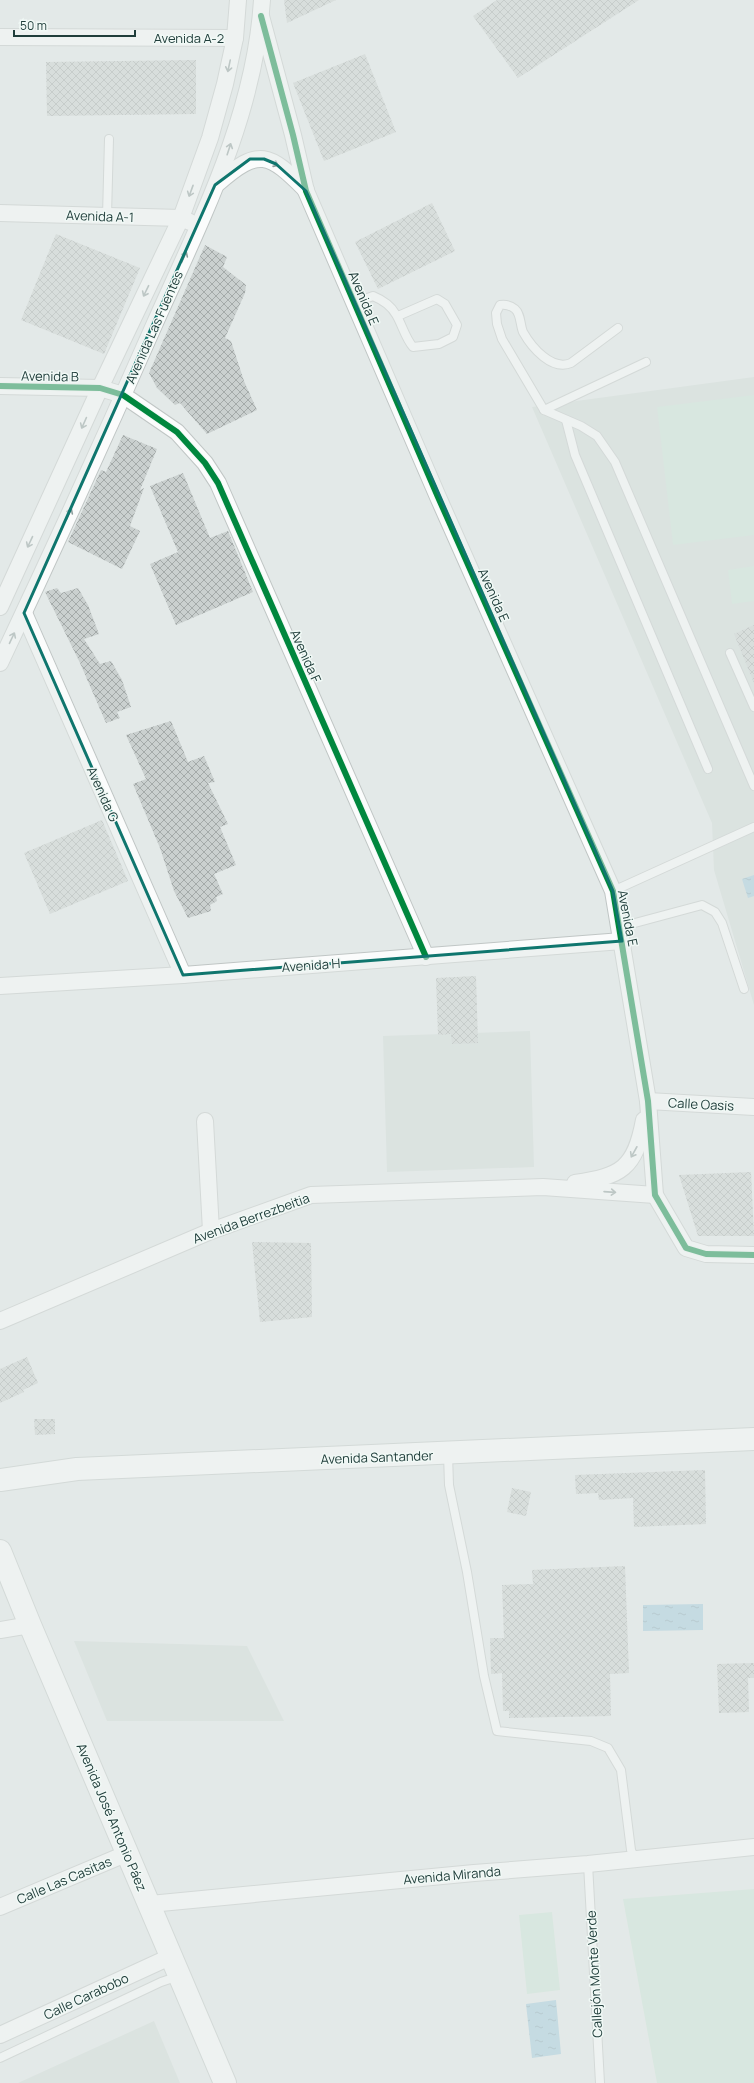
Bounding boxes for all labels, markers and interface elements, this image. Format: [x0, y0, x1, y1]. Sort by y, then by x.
scale bar [14, 12, 135, 38]
text: 50 m [20, 17, 47, 34]
street label: Avenida A-2 [154, 29, 224, 47]
one-way arrow [225, 59, 233, 72]
one-way arrow [226, 142, 233, 155]
one-way arrow [266, 160, 278, 167]
one-way arrow [187, 184, 195, 196]
street label: Avenida A-1 [66, 206, 134, 226]
one-way arrow [181, 252, 188, 264]
street label: Avenida Las Fuentes [121, 268, 187, 386]
street label: Avenida E [345, 268, 383, 328]
one-way arrow [142, 285, 149, 297]
street label: Avenida B [21, 366, 79, 386]
one-way arrow [80, 417, 87, 429]
one-way arrow [66, 508, 73, 520]
one-way arrow [26, 536, 33, 548]
street label: Avenida E [474, 565, 514, 625]
street label: Avenida F [286, 627, 326, 686]
one-way arrow [9, 633, 16, 645]
street label: Avenida G [83, 763, 123, 825]
street label: Avenida E [614, 888, 642, 948]
street label: Avenida H [281, 954, 341, 976]
street label: Calle Oasis [668, 1093, 735, 1115]
one-way arrow [630, 1146, 637, 1158]
one-way arrow [603, 1188, 616, 1195]
street label: Avenida Berrezbeitia [190, 1189, 312, 1247]
street label: Avenida Santander [320, 1446, 434, 1468]
street label: Avenida José Antonio Páez [73, 1740, 151, 1894]
street label: Calle Las Casitas [14, 1852, 114, 1908]
street label: Avenida Miranda [402, 1862, 502, 1888]
street label: Callejón Monte Verde [582, 1909, 606, 2038]
street label: Calle Carabobo [41, 1968, 132, 2024]

